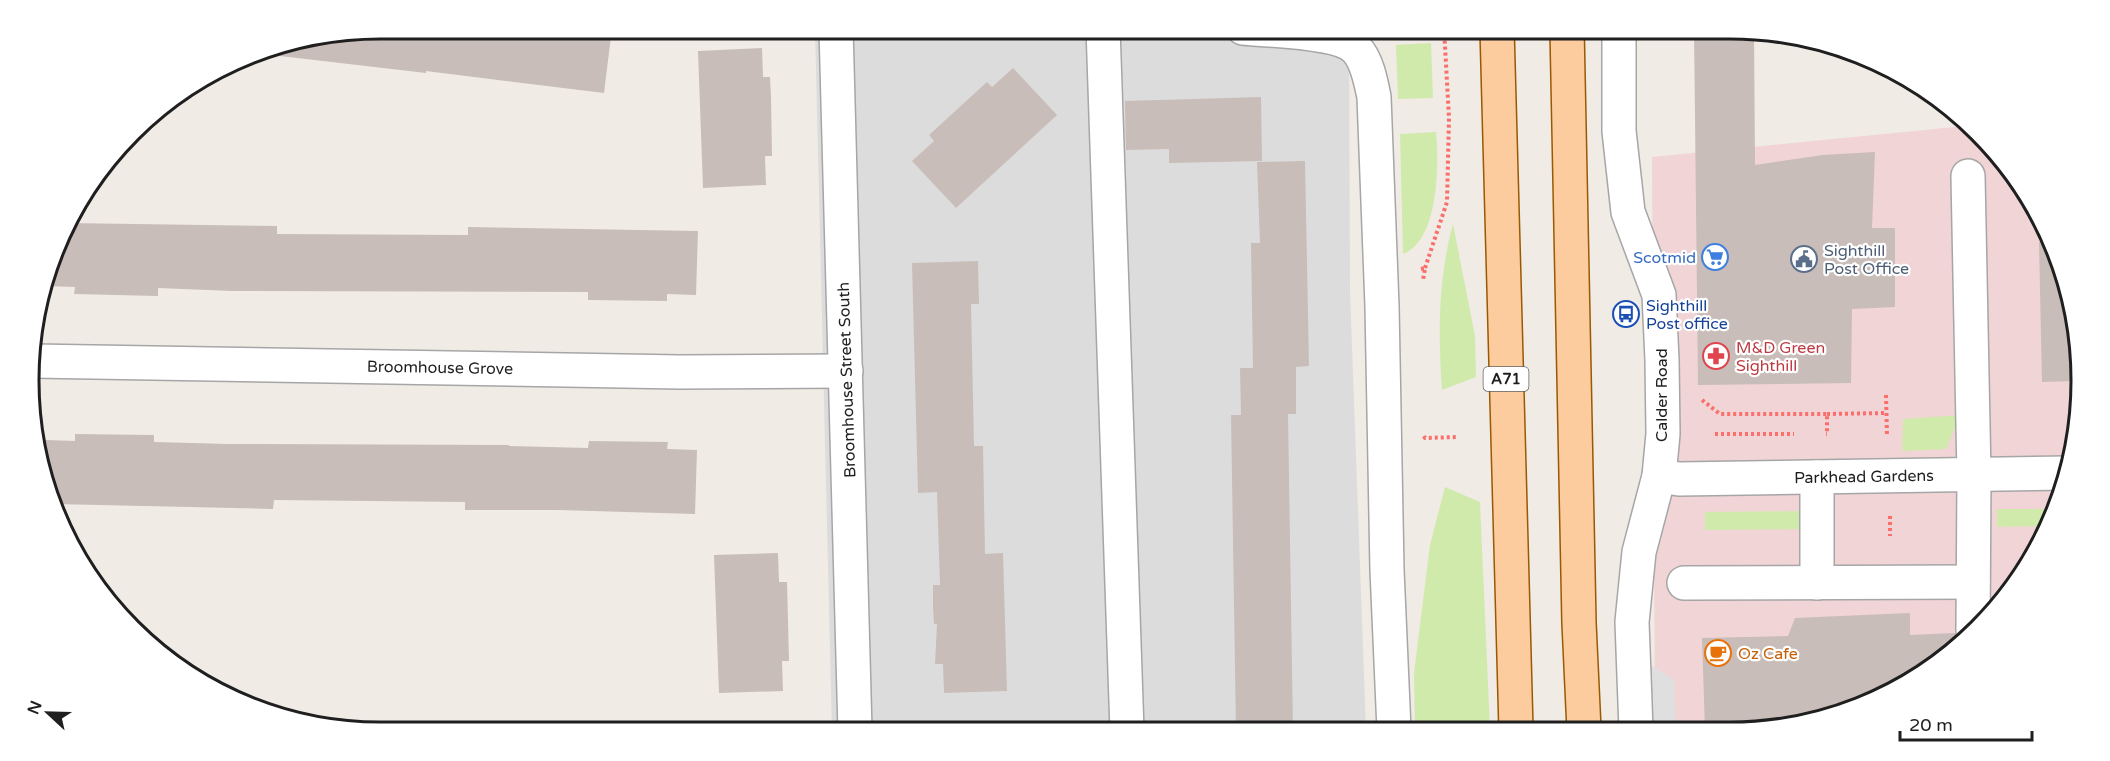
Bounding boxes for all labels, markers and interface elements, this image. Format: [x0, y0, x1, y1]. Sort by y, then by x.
place label: Sighthill Post Office [1824, 241, 1909, 279]
supermarket icon: Scotmid [1700, 242, 1730, 272]
public building icon: Sighthill Post Office [1789, 244, 1819, 274]
place label: Scotmid [1633, 248, 1696, 268]
street label: Broomhouse Street South [834, 282, 860, 478]
place label: Sighthill Post office [1646, 296, 1728, 334]
bus stop icon: Sighthill Post office [1611, 299, 1641, 329]
place label: M&D Green Sighthill [1736, 338, 1825, 376]
pharmacy icon: M&D Green Sighthill [1701, 341, 1731, 371]
street label: Calder Road [1652, 348, 1672, 442]
street label: Broomhouse Grove [367, 357, 513, 379]
road number: A71 [1484, 367, 1528, 391]
street label: Parkhead Gardens [1794, 466, 1934, 488]
cafe icon: Oz Cafe [1703, 638, 1733, 668]
place label: Oz Cafe [1738, 644, 1798, 664]
north arrow [18, 683, 78, 743]
text: N [23, 698, 47, 717]
scale bar [1900, 704, 2032, 742]
text: 20 m [1909, 714, 1953, 736]

